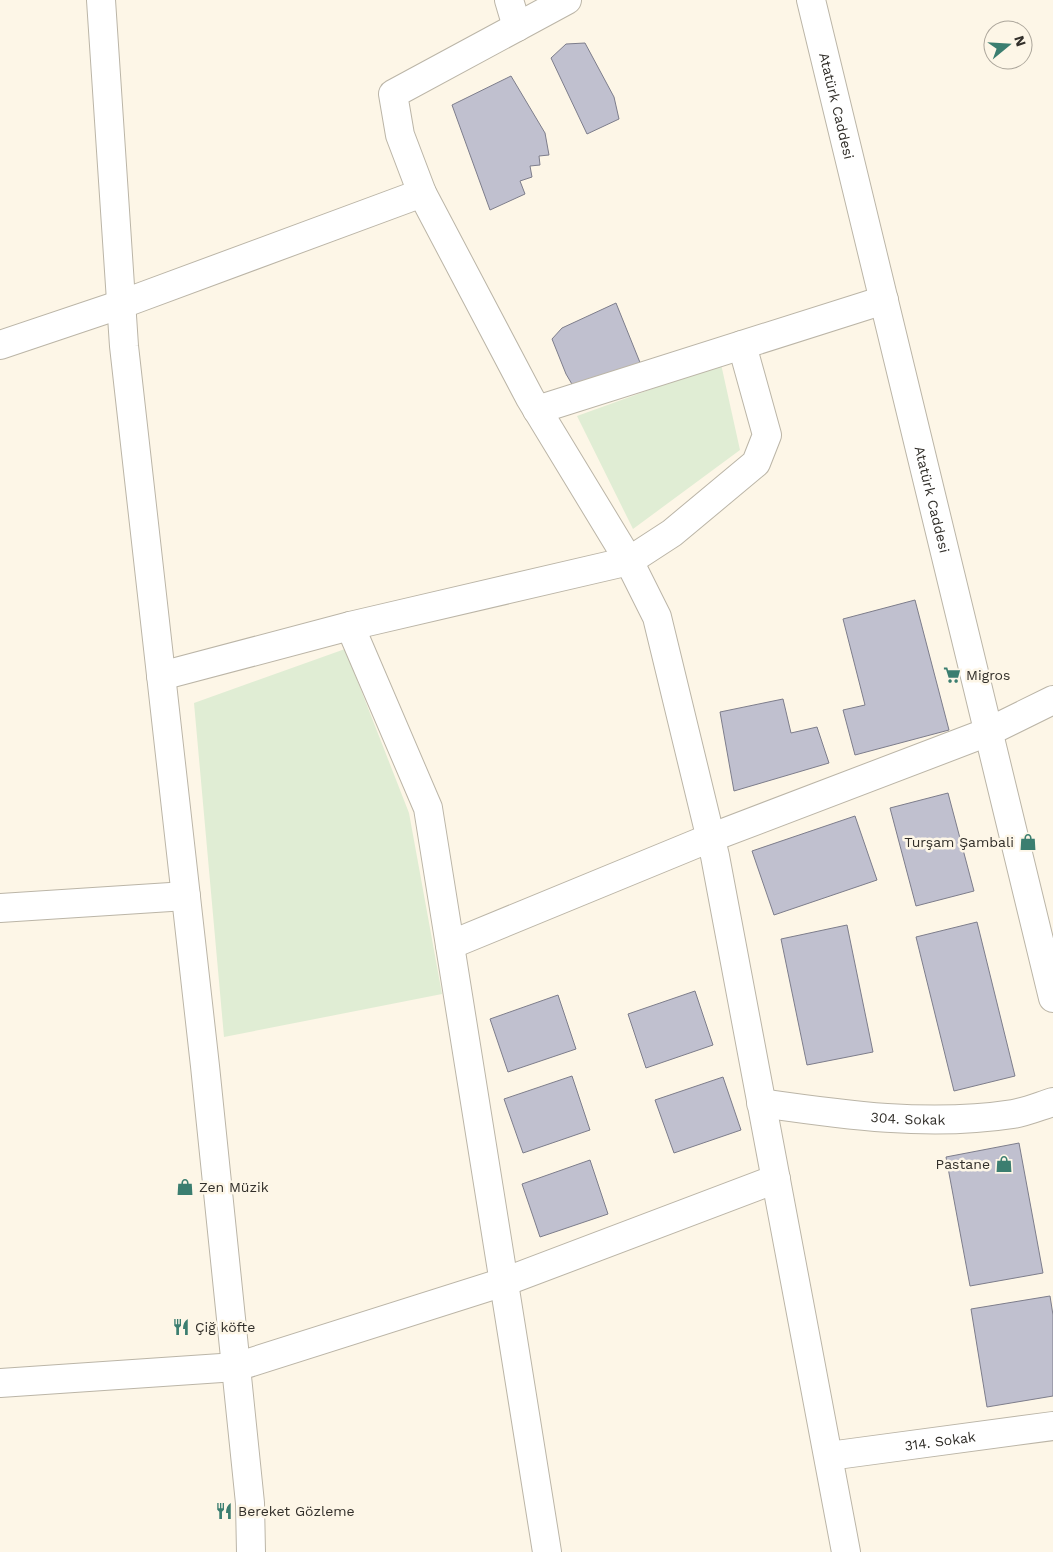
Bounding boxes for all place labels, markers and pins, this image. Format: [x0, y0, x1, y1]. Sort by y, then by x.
supermarket icon: Migros [942, 665, 962, 685]
place label: Migros [966, 667, 1010, 683]
shop icon: Turşam Şambali [1018, 832, 1038, 852]
place label: Turşam Şambali [904, 834, 1014, 850]
shop icon: Pastane [994, 1154, 1014, 1174]
place label: Pastane [936, 1156, 990, 1172]
shop icon: Zen Müzik [175, 1177, 195, 1197]
place label: Zen Müzik [199, 1179, 269, 1195]
restaurant icon: Çiğ köfte [171, 1317, 191, 1337]
place label: Çiğ köfte [195, 1319, 255, 1335]
restaurant icon: Bereket Gözleme [214, 1501, 234, 1521]
place label: Bereket Gözleme [238, 1503, 355, 1519]

